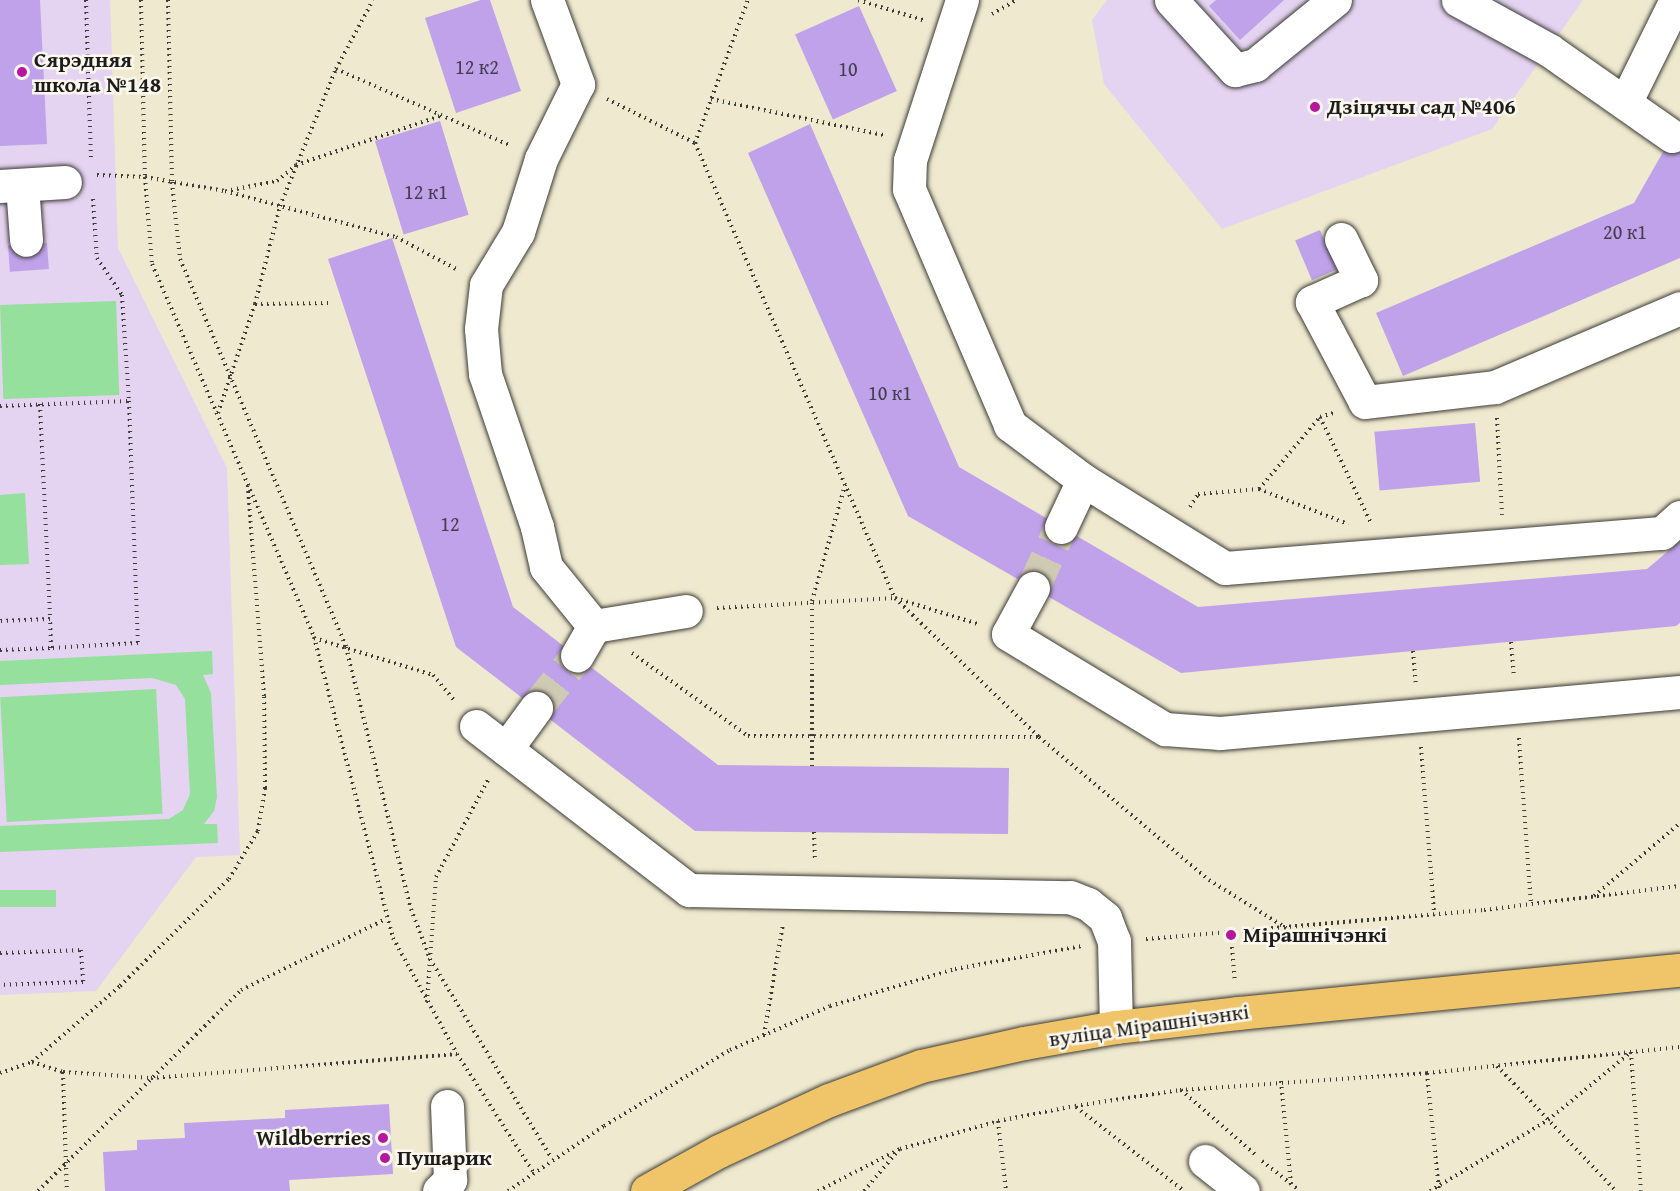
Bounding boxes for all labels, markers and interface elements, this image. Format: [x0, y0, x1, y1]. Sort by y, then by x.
place label: Сярэдняя школа №148 [34, 46, 161, 98]
house number: 12 к2 [455, 54, 499, 78]
house number: 10 [838, 56, 858, 80]
marker: Сярэдняя школа №148 [15, 65, 29, 79]
place label: Дзіцячы сад №406 [1327, 94, 1516, 120]
marker: Дзіцячы сад №406 [1308, 100, 1322, 114]
house number: 12 к1 [404, 179, 448, 203]
house number: 20 к1 [1603, 219, 1647, 243]
house number: 10 к1 [868, 380, 912, 404]
house number: 12 [440, 511, 460, 535]
place label: Мірашнічэнкі [1243, 922, 1387, 948]
marker: Мірашнічэнкі [1224, 928, 1238, 942]
street label: вуліца Мірашнічэнкі [1047, 998, 1251, 1052]
place label: Wildberries [256, 1125, 371, 1151]
marker: Wildberries [376, 1131, 390, 1145]
place label: Пушарик [397, 1145, 492, 1171]
marker: Пушарик [378, 1151, 392, 1165]

